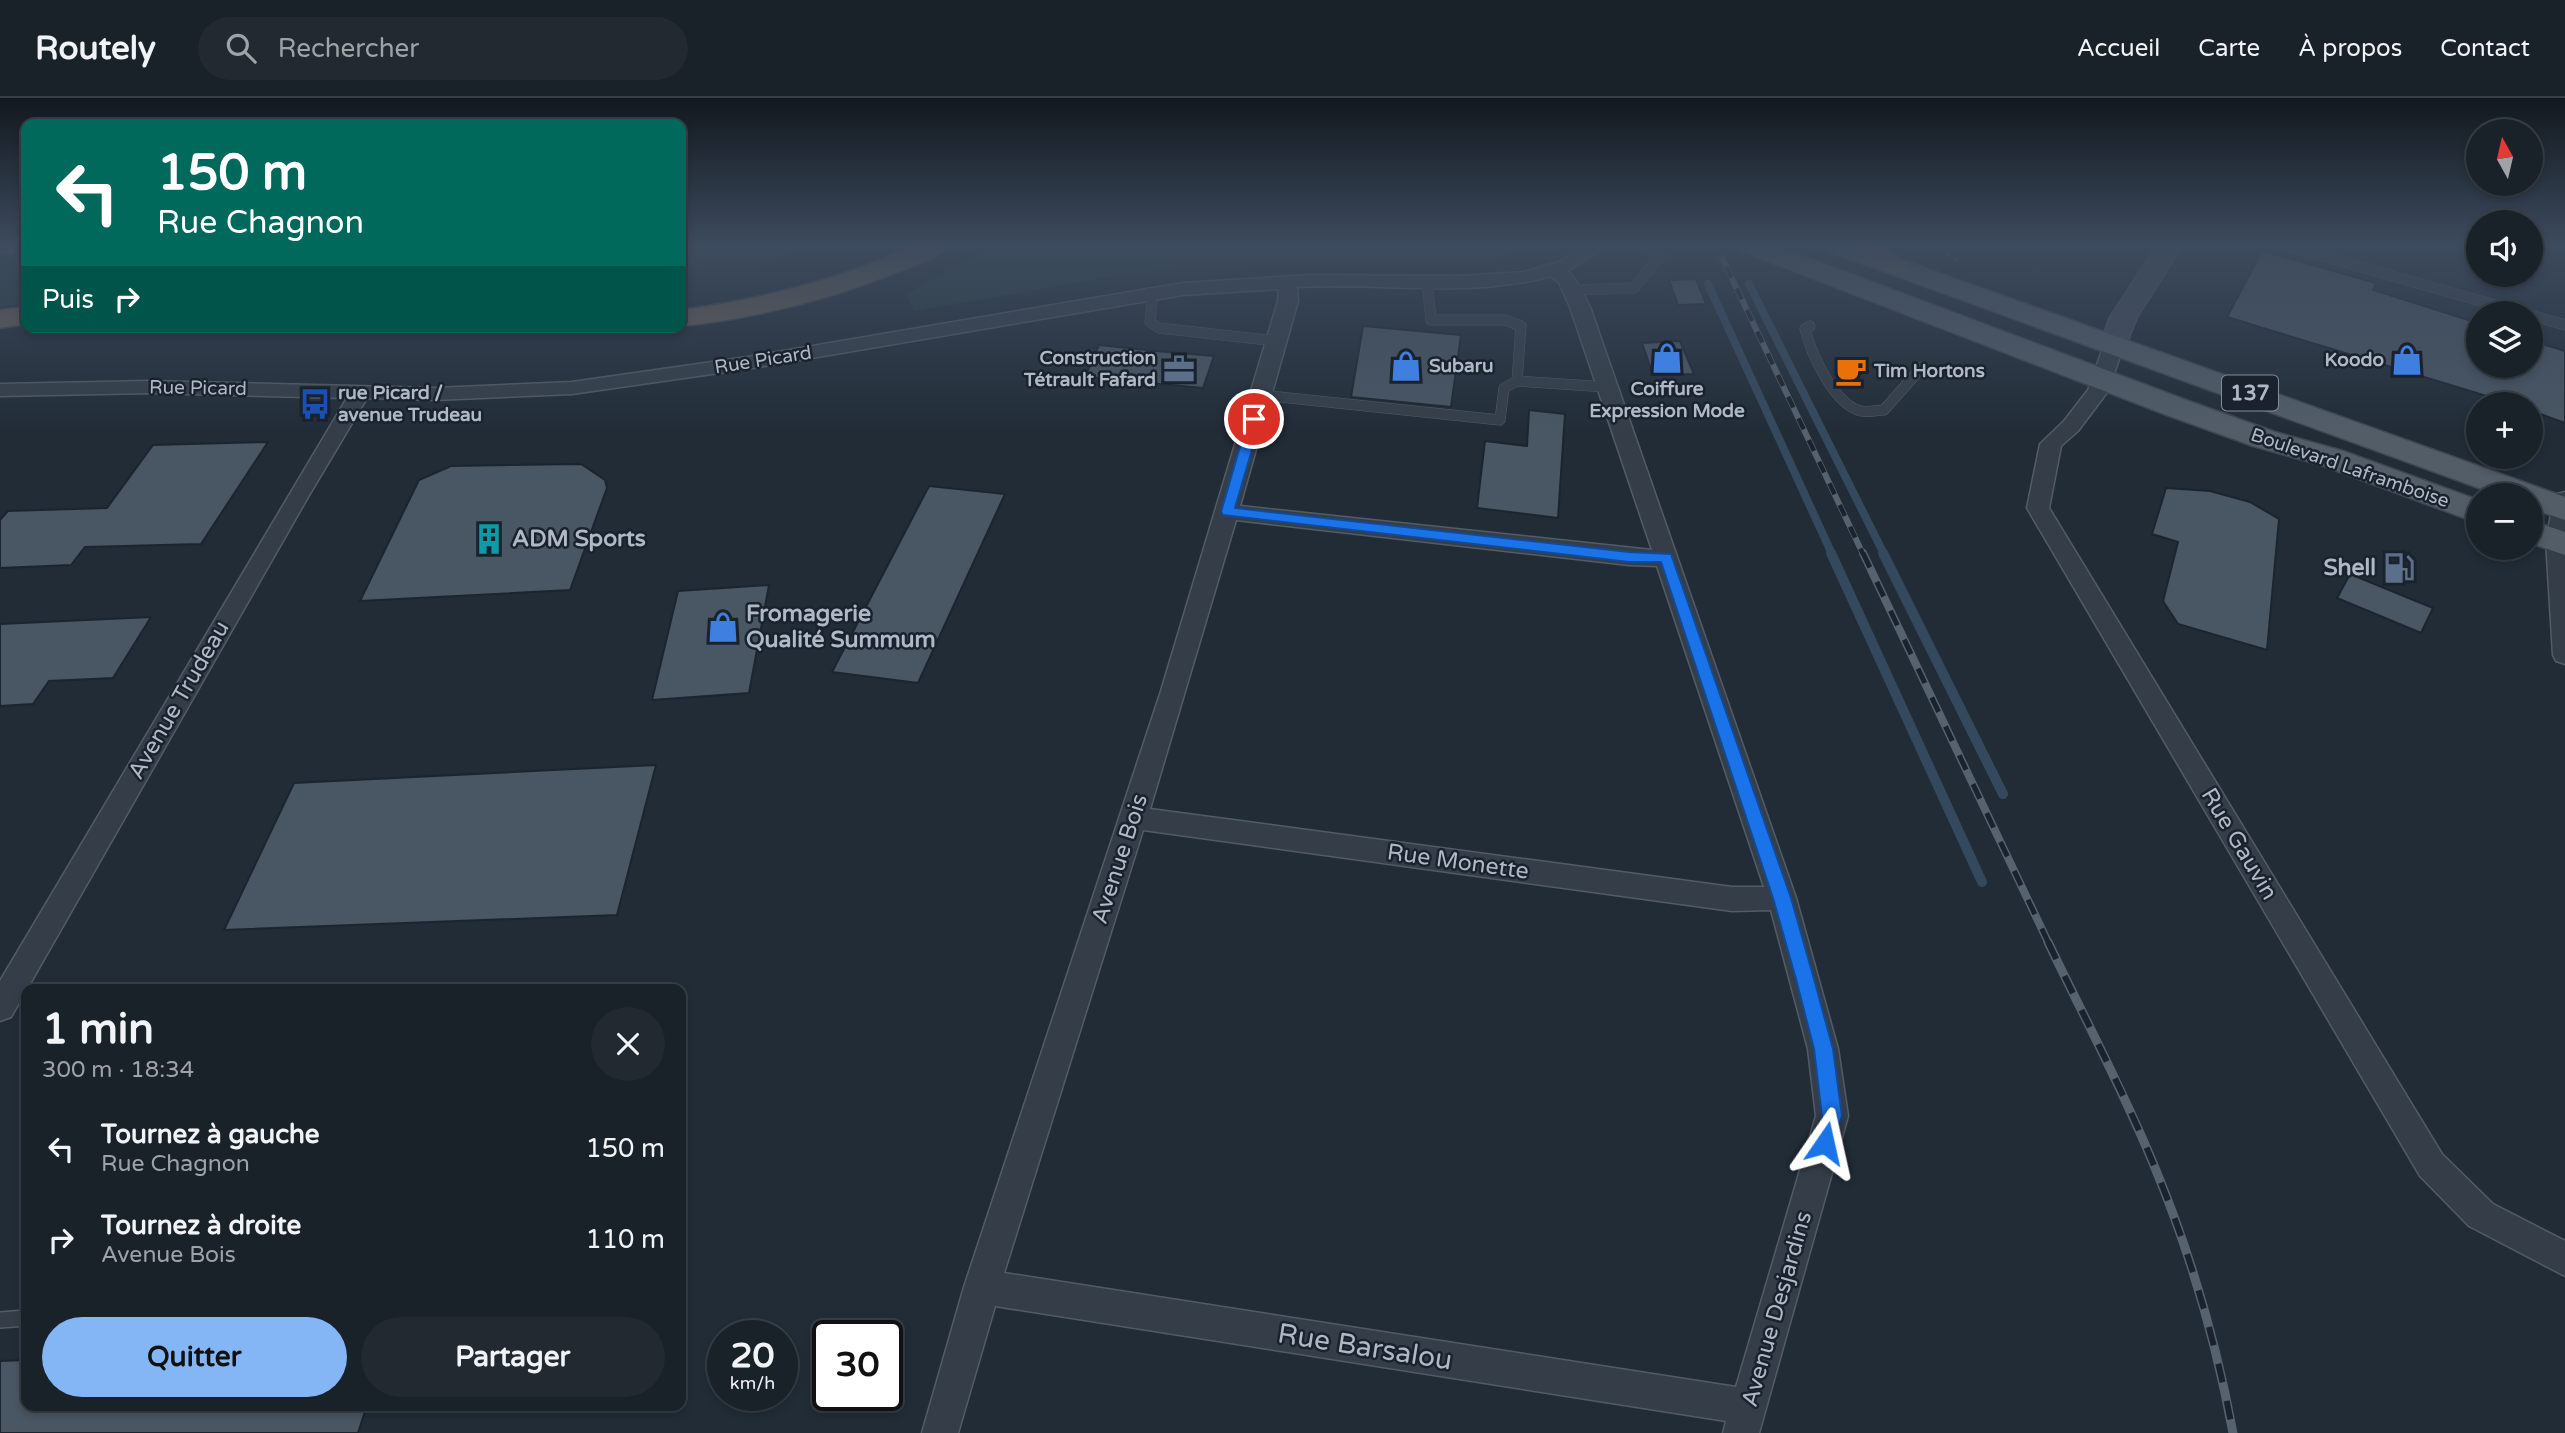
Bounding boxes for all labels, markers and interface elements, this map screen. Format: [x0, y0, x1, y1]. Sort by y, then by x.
search box [198, 17, 688, 80]
text: Routely [35, 29, 156, 68]
icon: search [222, 29, 260, 67]
text: Rechercher [278, 33, 419, 64]
text: Accueil [2077, 34, 2160, 63]
text: Carte [2198, 34, 2260, 63]
text: À propos [2298, 34, 2402, 63]
text: Contact [2440, 34, 2530, 63]
north arrow [2466, 119, 2543, 196]
map controls [2466, 119, 2543, 560]
text: 150 m [157, 144, 307, 203]
icon: left [42, 147, 133, 238]
text: Rue Chagnon [157, 204, 364, 242]
button: sound [2466, 210, 2543, 287]
icon: right [108, 280, 146, 318]
text: Puis [42, 284, 94, 315]
button: layers [2466, 301, 2543, 378]
street label: Rue Picard [713, 341, 813, 379]
shop icon: Coiffure Expression Mode [1650, 341, 1684, 375]
shop icon: Koodo [2390, 343, 2424, 377]
place label: Construction Tétrault Fafard [1023, 347, 1156, 391]
shop icon: Subaru [1389, 349, 1423, 383]
place label: Koodo [2325, 349, 2384, 371]
office icon: Construction Tétrault Fafard [1162, 352, 1196, 386]
cafe icon: Tim Hortons [1834, 354, 1868, 388]
place label: Subaru [1429, 355, 1494, 377]
place label: Tim Hortons [1873, 360, 1985, 382]
street label: Rue Picard [149, 376, 247, 400]
road number: 137 [2222, 376, 2278, 410]
place label: Coiffure Expression Mode [1589, 378, 1745, 423]
place label: rue Picard / avenue Trudeau [338, 382, 482, 426]
bus stop icon: rue Picard / avenue Trudeau [298, 387, 332, 421]
pin [1224, 389, 1284, 449]
button: + [2466, 392, 2543, 469]
icon: arrive [1235, 400, 1273, 438]
street label: Boulevard Laframboise [2248, 424, 2452, 512]
button: − [2466, 483, 2543, 560]
building icon: ADM Sports [472, 522, 506, 556]
place label: ADM Sports [512, 525, 646, 553]
fuel station icon: Shell [2382, 551, 2416, 585]
place label: Shell [2324, 554, 2376, 582]
place label: Fromagerie Qualité Summum [746, 600, 936, 654]
shop icon: Fromagerie Qualité Summum [706, 610, 740, 644]
street label: Avenue Trudeau [122, 616, 236, 784]
street label: Rue Gauvin [2195, 783, 2283, 905]
street label: Avenue Bois [1086, 791, 1154, 927]
street label: Rue Monette [1385, 838, 1531, 886]
text: 1 min [42, 1004, 154, 1055]
button: close [591, 1007, 665, 1081]
text: 300 m · 18:34 [42, 1056, 194, 1084]
position arrow [1788, 1106, 1862, 1180]
text: Tournez à gauche [101, 1119, 320, 1150]
icon: left [42, 1130, 80, 1168]
text: 150 m [585, 1133, 665, 1164]
text: Rue Chagnon [101, 1150, 250, 1178]
street label: Avenue Desjardins [1736, 1208, 1818, 1410]
text: Tournez à droite [101, 1210, 301, 1241]
icon: right [42, 1221, 80, 1259]
text: 110 m [585, 1224, 665, 1255]
text: Avenue Bois [101, 1241, 236, 1269]
street label: Rue Barsalou [1275, 1316, 1455, 1378]
button: Quitter [42, 1317, 347, 1397]
button: Partager [361, 1317, 665, 1397]
speed limit sign: 30 [812, 1320, 903, 1411]
text: 20 [731, 1335, 774, 1377]
text: km/h [730, 1372, 775, 1394]

